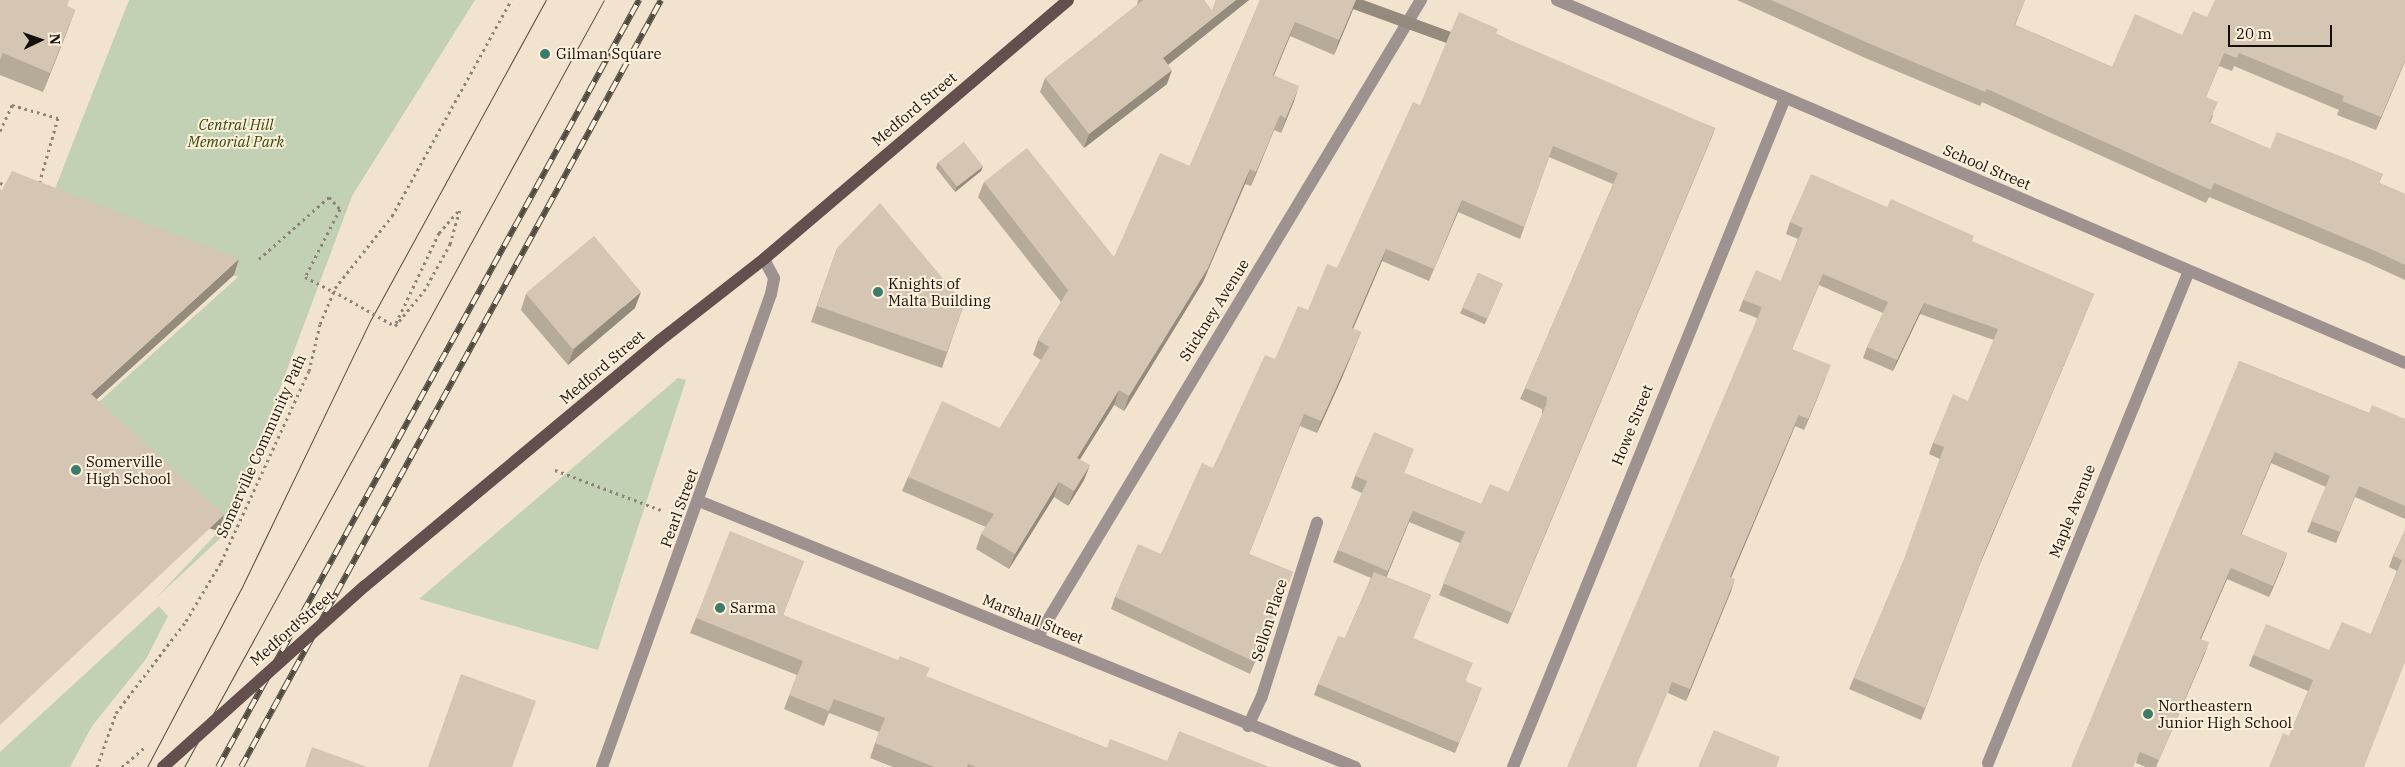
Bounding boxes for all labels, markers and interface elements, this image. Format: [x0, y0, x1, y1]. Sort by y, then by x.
north arrow [15, 15, 65, 65]
scale bar [2230, 15, 2334, 47]
text: 20 m [2236, 24, 2272, 43]
text: N [46, 33, 64, 45]
place label: Gilman Square [556, 45, 662, 63]
marker: Gilman Square [538, 47, 552, 61]
street label: Medford Street [868, 68, 960, 150]
park label: Central Hill Memorial Park [188, 115, 284, 150]
street label: School Street [1941, 141, 2033, 193]
street label: Stickney Avenue [1175, 256, 1253, 364]
place label: Knights of Malta Building [888, 274, 991, 309]
marker: Knights of Malta Building [872, 286, 884, 298]
street label: Medford Street [556, 326, 648, 408]
street label: Somerville Community Path [212, 352, 310, 540]
street label: Howe Street [1608, 382, 1656, 468]
place label: Somerville High School [86, 452, 171, 487]
street label: Maple Avenue [2045, 462, 2099, 560]
marker: Somerville High School [70, 464, 82, 476]
street label: Pearl Street [656, 466, 702, 550]
street label: Sellon Place [1247, 577, 1291, 663]
street label: Medford Street [246, 587, 338, 669]
street label: Marshall Street [980, 591, 1086, 647]
place label: Sarma [730, 599, 776, 617]
marker: Sarma [714, 602, 726, 614]
place label: Northeastern Junior High School [2158, 696, 2292, 731]
marker: Northeastern Junior High School [2142, 708, 2154, 720]

